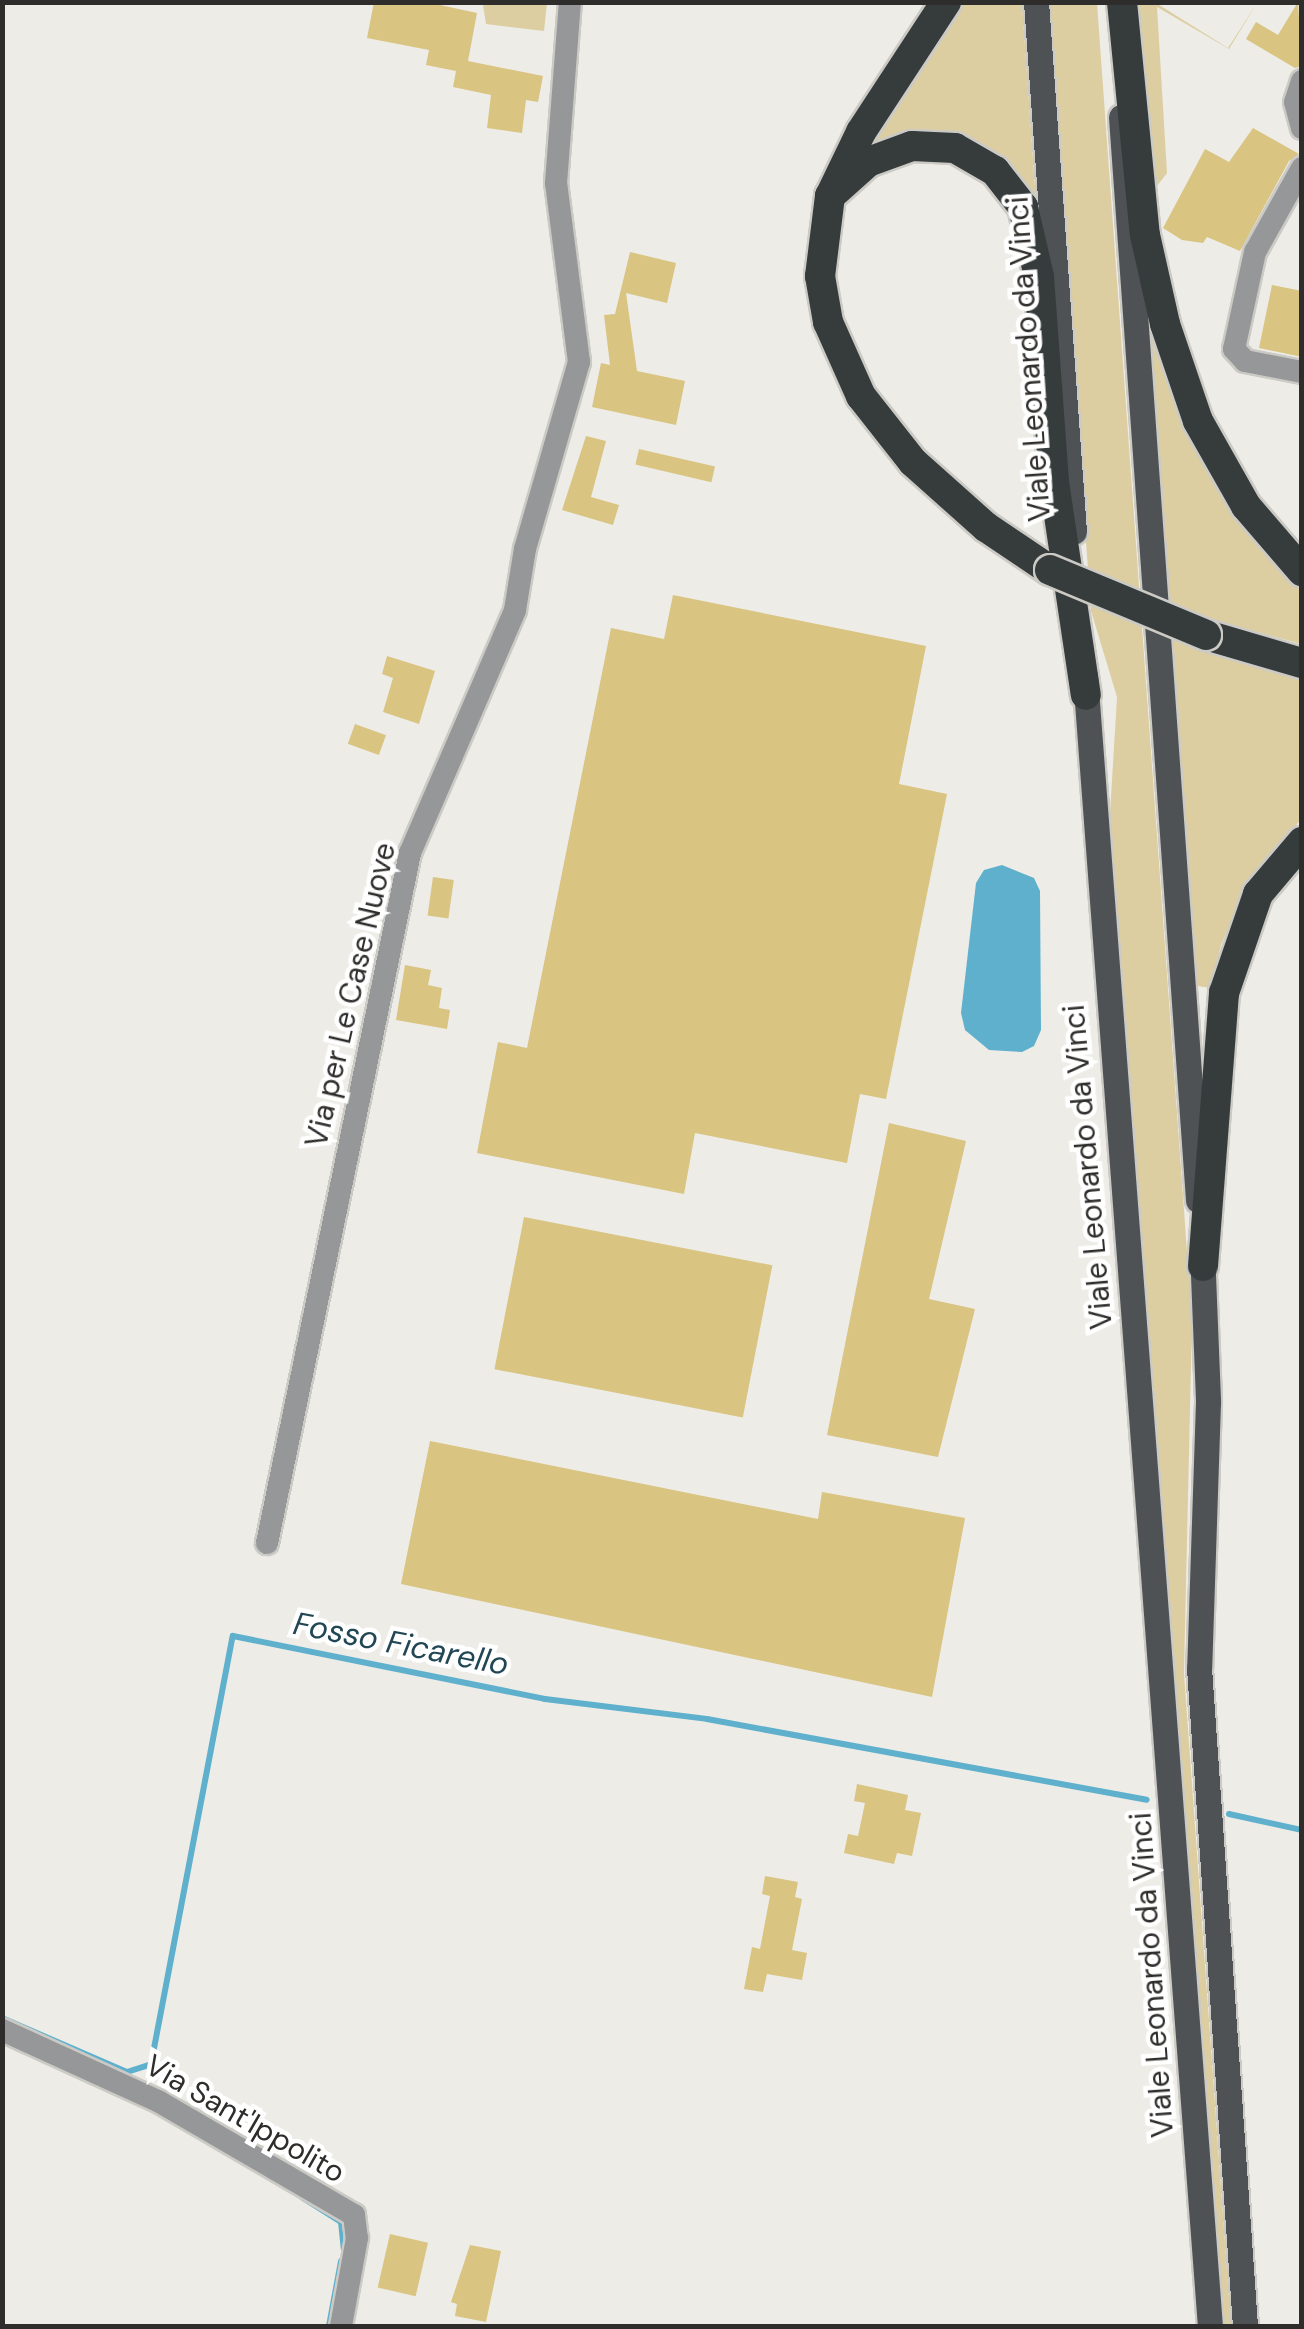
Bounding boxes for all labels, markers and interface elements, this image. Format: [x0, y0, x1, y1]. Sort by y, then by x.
street label: Viale Leonardo da Vinci [1000, 195, 1058, 523]
street label: Via per Le Case Nuove [298, 839, 404, 1151]
street label: Viale Leonardo da Vinci [1056, 1003, 1120, 1331]
water label: Fosso Ficarello [290, 1604, 512, 1684]
street label: Viale Leonardo da Vinci [1123, 1811, 1181, 2139]
street label: Via Sant'Ippolito [139, 2047, 351, 2191]

